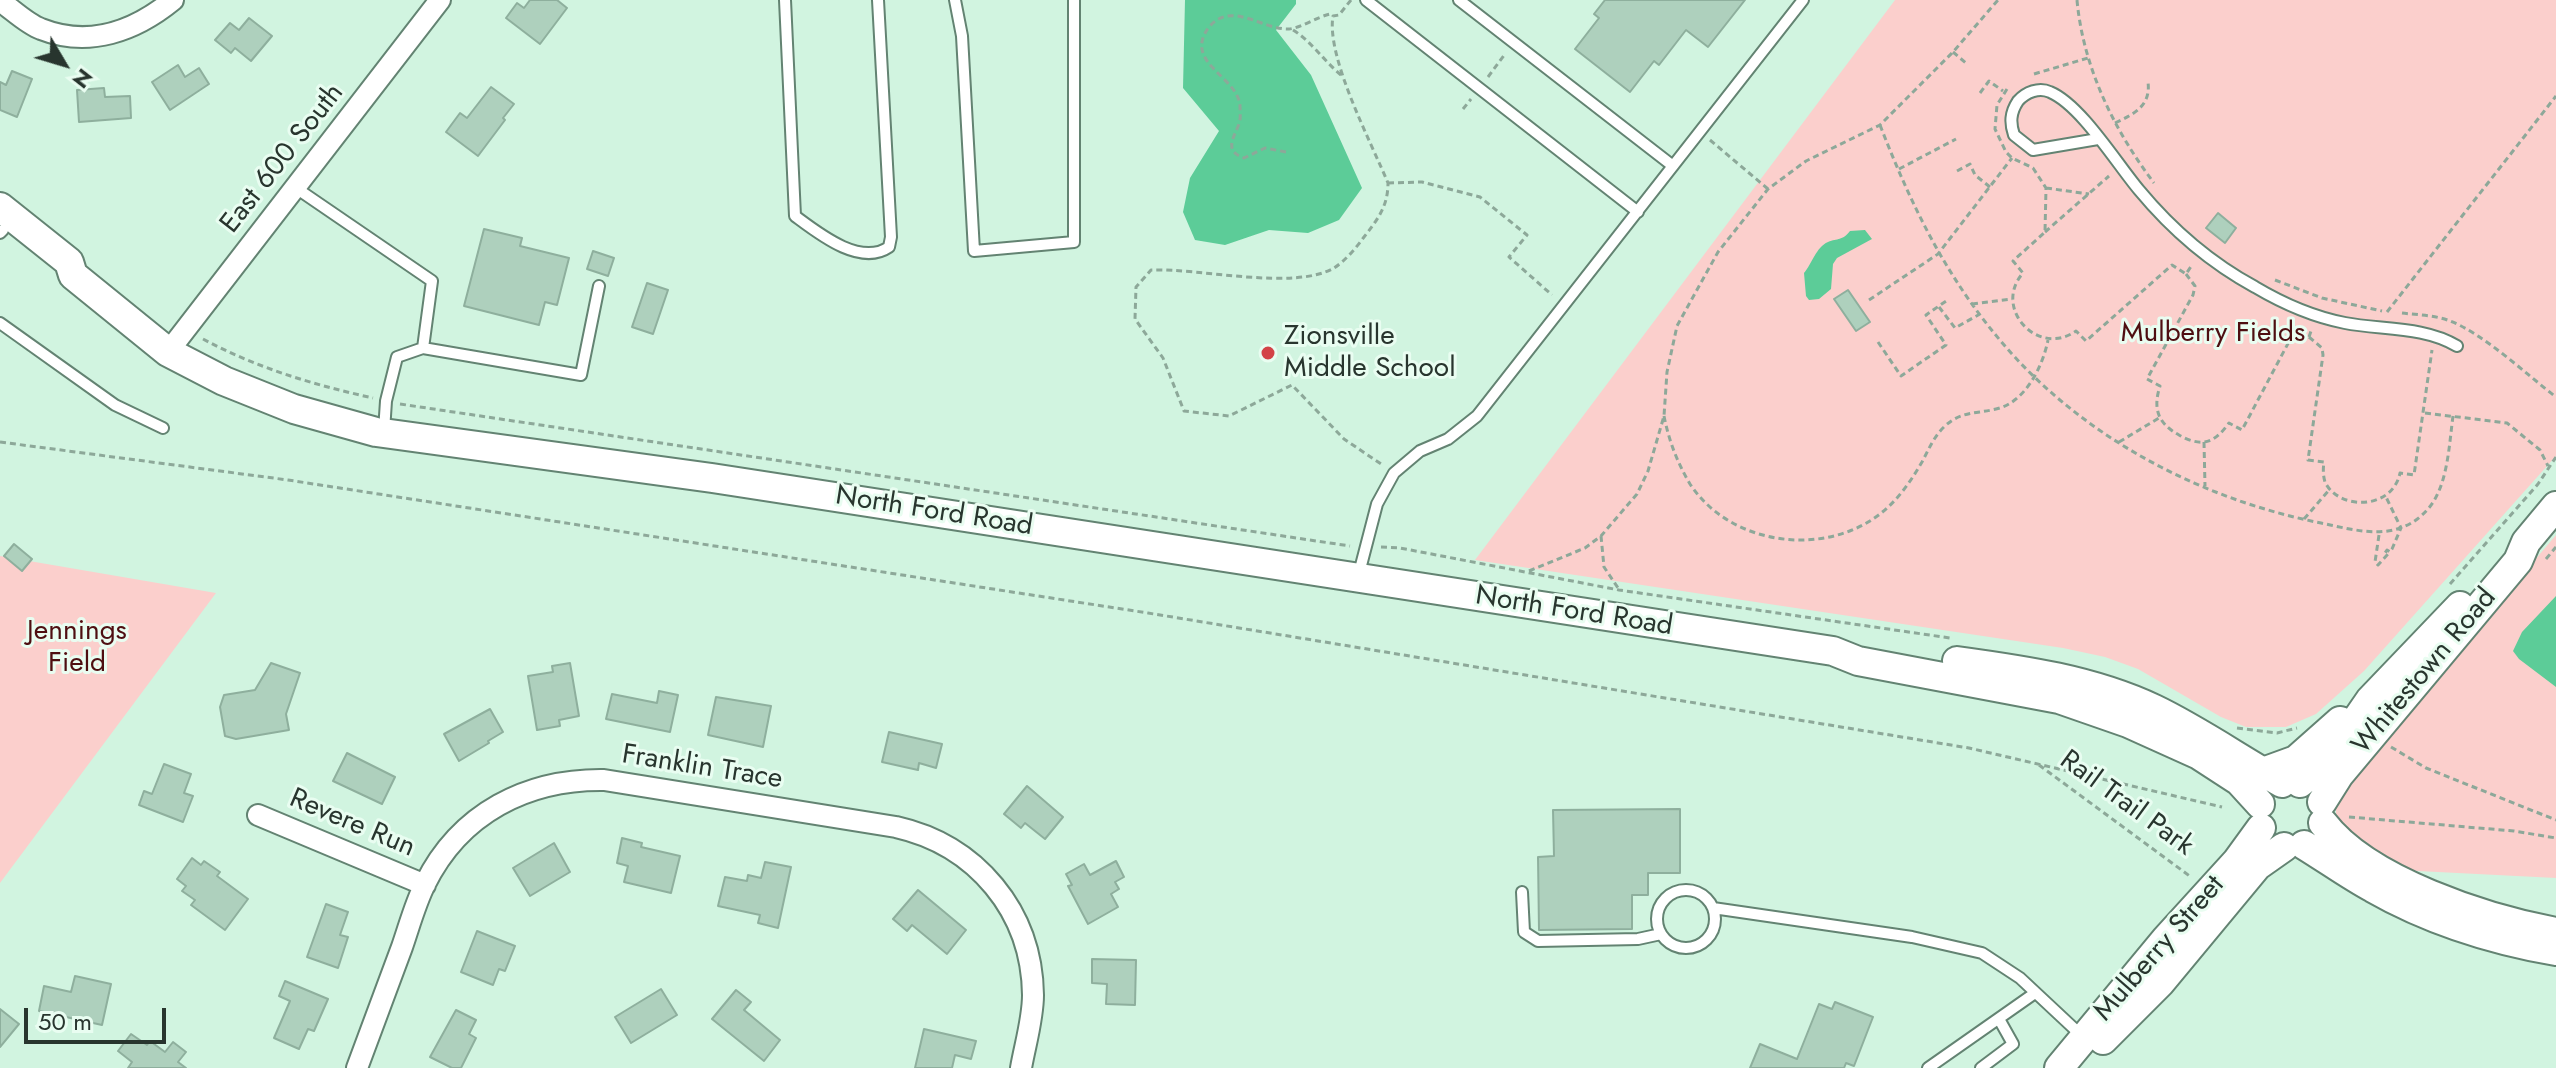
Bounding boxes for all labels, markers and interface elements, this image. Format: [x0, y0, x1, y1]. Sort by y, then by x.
north arrow [24, 24, 104, 104]
text: N [65, 62, 101, 96]
street label: East 600 South [214, 78, 352, 240]
park label: Mulberry Fields [2121, 317, 2305, 351]
place label: Zionsville Middle School [1284, 320, 1456, 386]
marker: Zionsville Middle School [1259, 344, 1277, 362]
street label: North Ford Road [833, 480, 1035, 544]
street label: North Ford Road [1473, 580, 1675, 644]
street label: Whitestown Road [2346, 582, 2504, 762]
park label: Jennings Field [27, 615, 127, 681]
street label: Franklin Trace [619, 739, 785, 797]
street label: Rail Trail Park [2053, 744, 2199, 864]
street label: Revere Run [284, 783, 420, 865]
street label: Mulberry Street [2088, 869, 2232, 1029]
scale bar [28, 992, 170, 1042]
text: 50 m [38, 1004, 92, 1039]

